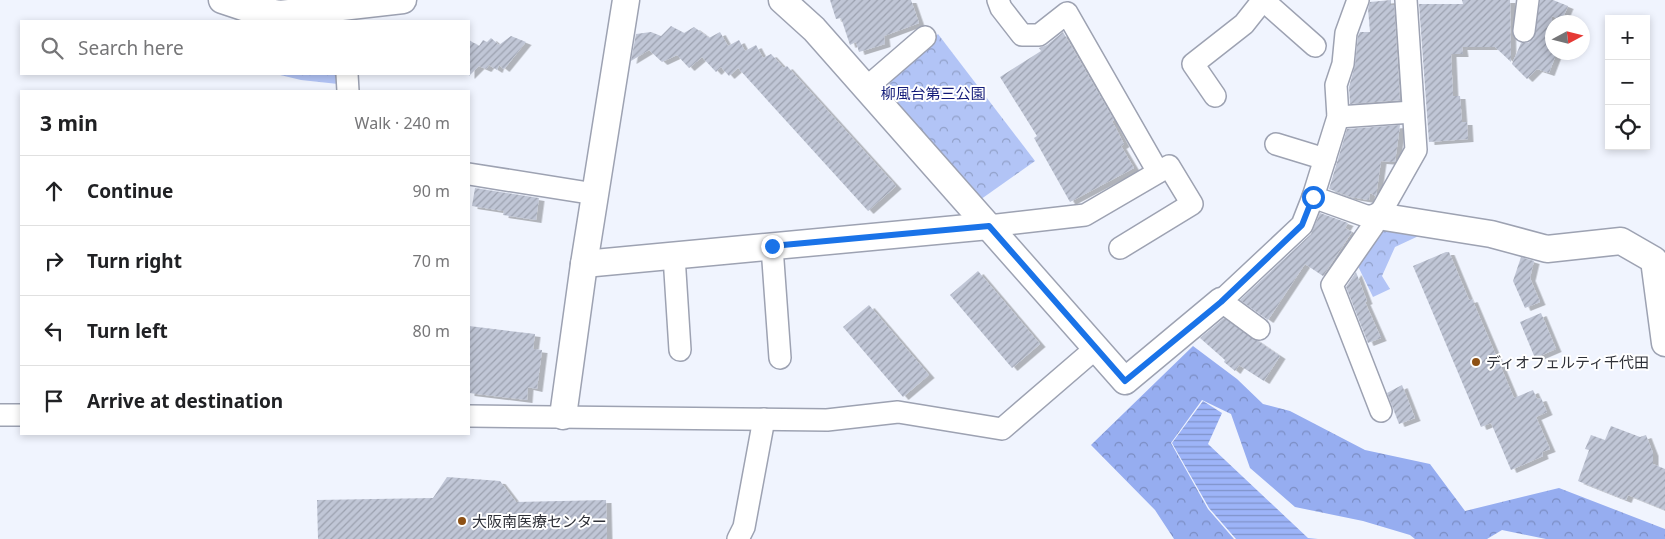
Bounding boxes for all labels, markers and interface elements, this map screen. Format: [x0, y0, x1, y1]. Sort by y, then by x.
north arrow [1545, 15, 1590, 60]
map controls [1605, 15, 1650, 150]
button: + [1605, 15, 1650, 60]
search box [20, 20, 470, 75]
icon: search [38, 34, 66, 62]
text: Search here [78, 35, 184, 61]
button: − [1605, 60, 1650, 105]
park label: 柳風台第三公園 [880, 83, 986, 103]
button: locate [1605, 105, 1650, 150]
text: 3 min [40, 109, 98, 137]
text: Walk · 240 m [355, 112, 450, 134]
icon: ahead [40, 177, 68, 205]
text: Continue [87, 178, 173, 204]
text: 90 m [413, 180, 450, 202]
route start [1302, 186, 1325, 209]
route end [761, 235, 784, 258]
icon: right [40, 247, 68, 275]
text: Turn right [87, 248, 182, 274]
text: 70 m [413, 250, 450, 272]
icon: left [40, 317, 68, 345]
text: Turn left [87, 318, 168, 344]
text: 80 m [413, 320, 450, 342]
place label: ディオフェルティ千代田 [1486, 352, 1649, 372]
marker: ディオフェルティ千代田 [1470, 356, 1482, 368]
icon: arrive [40, 387, 68, 415]
text: Arrive at destination [87, 388, 283, 414]
place label: 大阪南医療センター [472, 511, 607, 531]
marker: 大阪南医療センター [456, 515, 468, 527]

